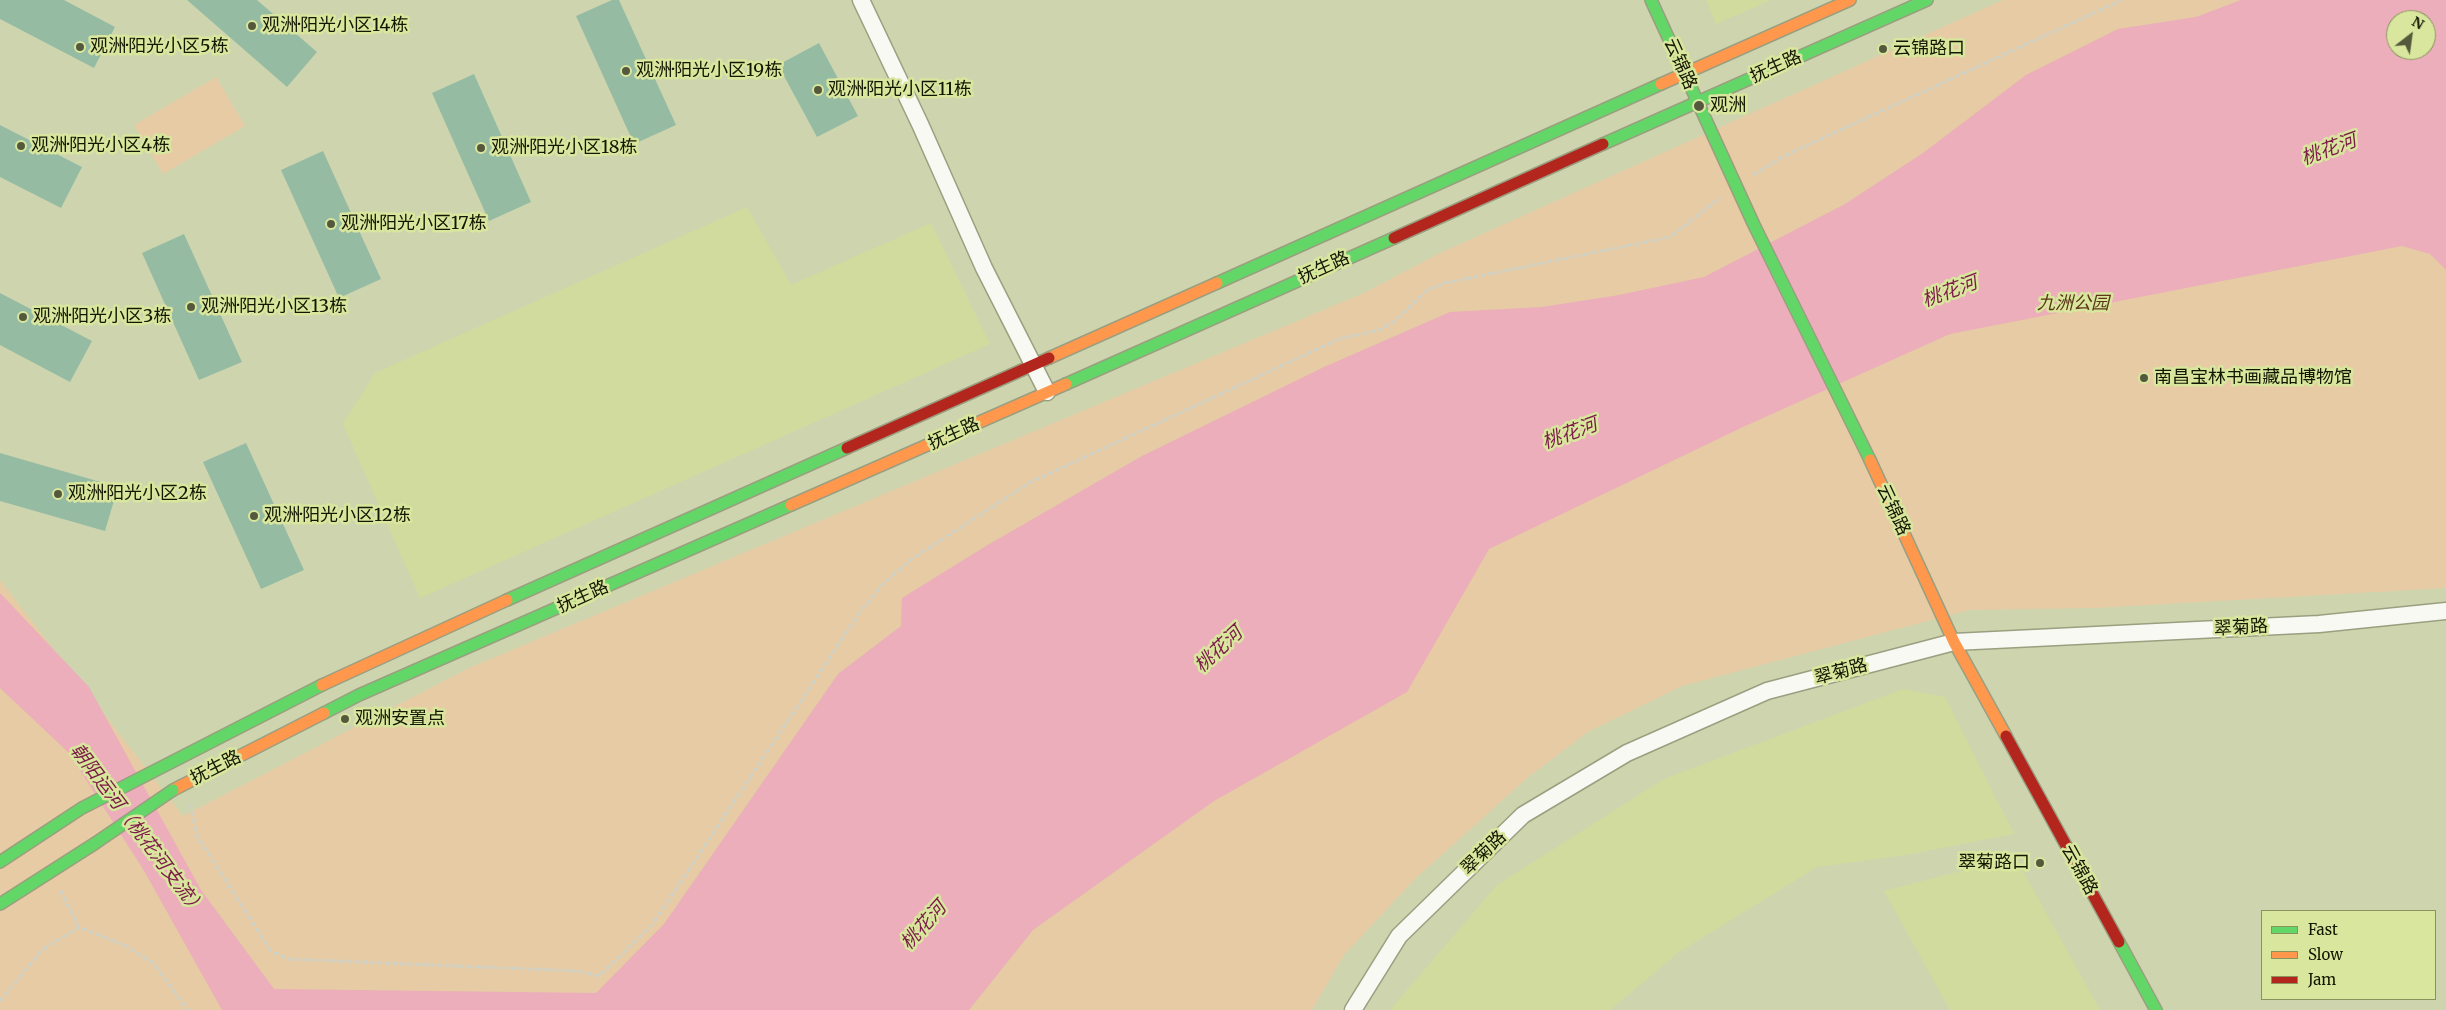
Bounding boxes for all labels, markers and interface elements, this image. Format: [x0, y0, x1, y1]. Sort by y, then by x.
north arrow [2386, 10, 2436, 60]
text: N [2409, 12, 2427, 33]
place label: 观洲·阳光小区14栋 [262, 15, 408, 37]
marker: 观洲·阳光小区14栋 [246, 20, 258, 32]
street label: 云锦路 [1659, 35, 1701, 93]
place label: 观洲·阳光小区5栋 [90, 36, 229, 58]
place label: 云锦路口 [1893, 38, 1965, 60]
marker: 观洲·阳光小区5栋 [74, 41, 86, 53]
marker: 云锦路口 [1877, 43, 1889, 55]
street label: 抚生路 [1747, 46, 1805, 88]
place label: 观洲·阳光小区19栋 [636, 60, 782, 82]
marker: 观洲·阳光小区19栋 [620, 65, 632, 77]
place label: 观洲·阳光小区11栋 [828, 79, 972, 101]
marker: 观洲·阳光小区11栋 [812, 84, 824, 96]
place label: 观洲 [1710, 95, 1746, 117]
marker: 观洲 [1692, 99, 1706, 113]
water label: 桃花河 [2298, 130, 2360, 170]
place label: 观洲·阳光小区4栋 [31, 135, 170, 157]
place label: 观洲·阳光小区18栋 [491, 137, 637, 159]
marker: 观洲·阳光小区4栋 [15, 140, 27, 152]
marker: 观洲·阳光小区18栋 [475, 142, 487, 154]
place label: 观洲·阳光小区17栋 [341, 213, 486, 235]
marker: 观洲·阳光小区17栋 [325, 218, 337, 230]
street label: 抚生路 [1295, 247, 1353, 289]
water label: 桃花河 [1919, 272, 1981, 312]
park label: 九洲公园 [2037, 293, 2109, 315]
place label: 观洲·阳光小区13栋 [201, 296, 347, 318]
marker: 观洲·阳光小区13栋 [185, 301, 197, 313]
place label: 观洲·阳光小区3栋 [33, 306, 171, 328]
marker: 观洲·阳光小区3栋 [17, 311, 29, 323]
place label: 南昌宝林书画藏品博物馆 [2154, 367, 2352, 389]
marker: 南昌宝林书画藏品博物馆 [2138, 372, 2150, 384]
street label: 抚生路 [925, 413, 983, 455]
water label: 桃花河 [1539, 414, 1601, 454]
street label: 云锦路 [1872, 481, 1914, 539]
place label: 观洲·阳光小区2栋 [68, 483, 207, 505]
marker: 观洲·阳光小区2栋 [52, 488, 64, 500]
place label: 观洲·阳光小区12栋 [264, 505, 411, 527]
marker: 观洲·阳光小区12栋 [248, 510, 260, 522]
street label: 抚生路 [554, 576, 612, 618]
street label: 翠菊路 [2213, 616, 2269, 640]
water label: 桃花河 [1190, 622, 1248, 678]
street label: 翠菊路 [1812, 655, 1870, 689]
place label: 观洲安置点 [355, 708, 445, 730]
marker: 观洲安置点 [339, 713, 351, 725]
water label: 朝阳运河（桃花河支流） [65, 740, 209, 920]
street label: 抚生路 [187, 746, 245, 790]
street label: 翠菊路 [1457, 826, 1511, 880]
street label: 云锦路 [2056, 841, 2102, 899]
place label: 翠菊路口 [1958, 852, 2030, 874]
marker: 翠菊路口 [2034, 857, 2046, 869]
water label: 桃花河 [896, 897, 952, 955]
legend [2261, 910, 2436, 1000]
text: Fast [2308, 920, 2338, 939]
text: Slow [2308, 945, 2343, 964]
text: Jam [2308, 970, 2336, 989]

